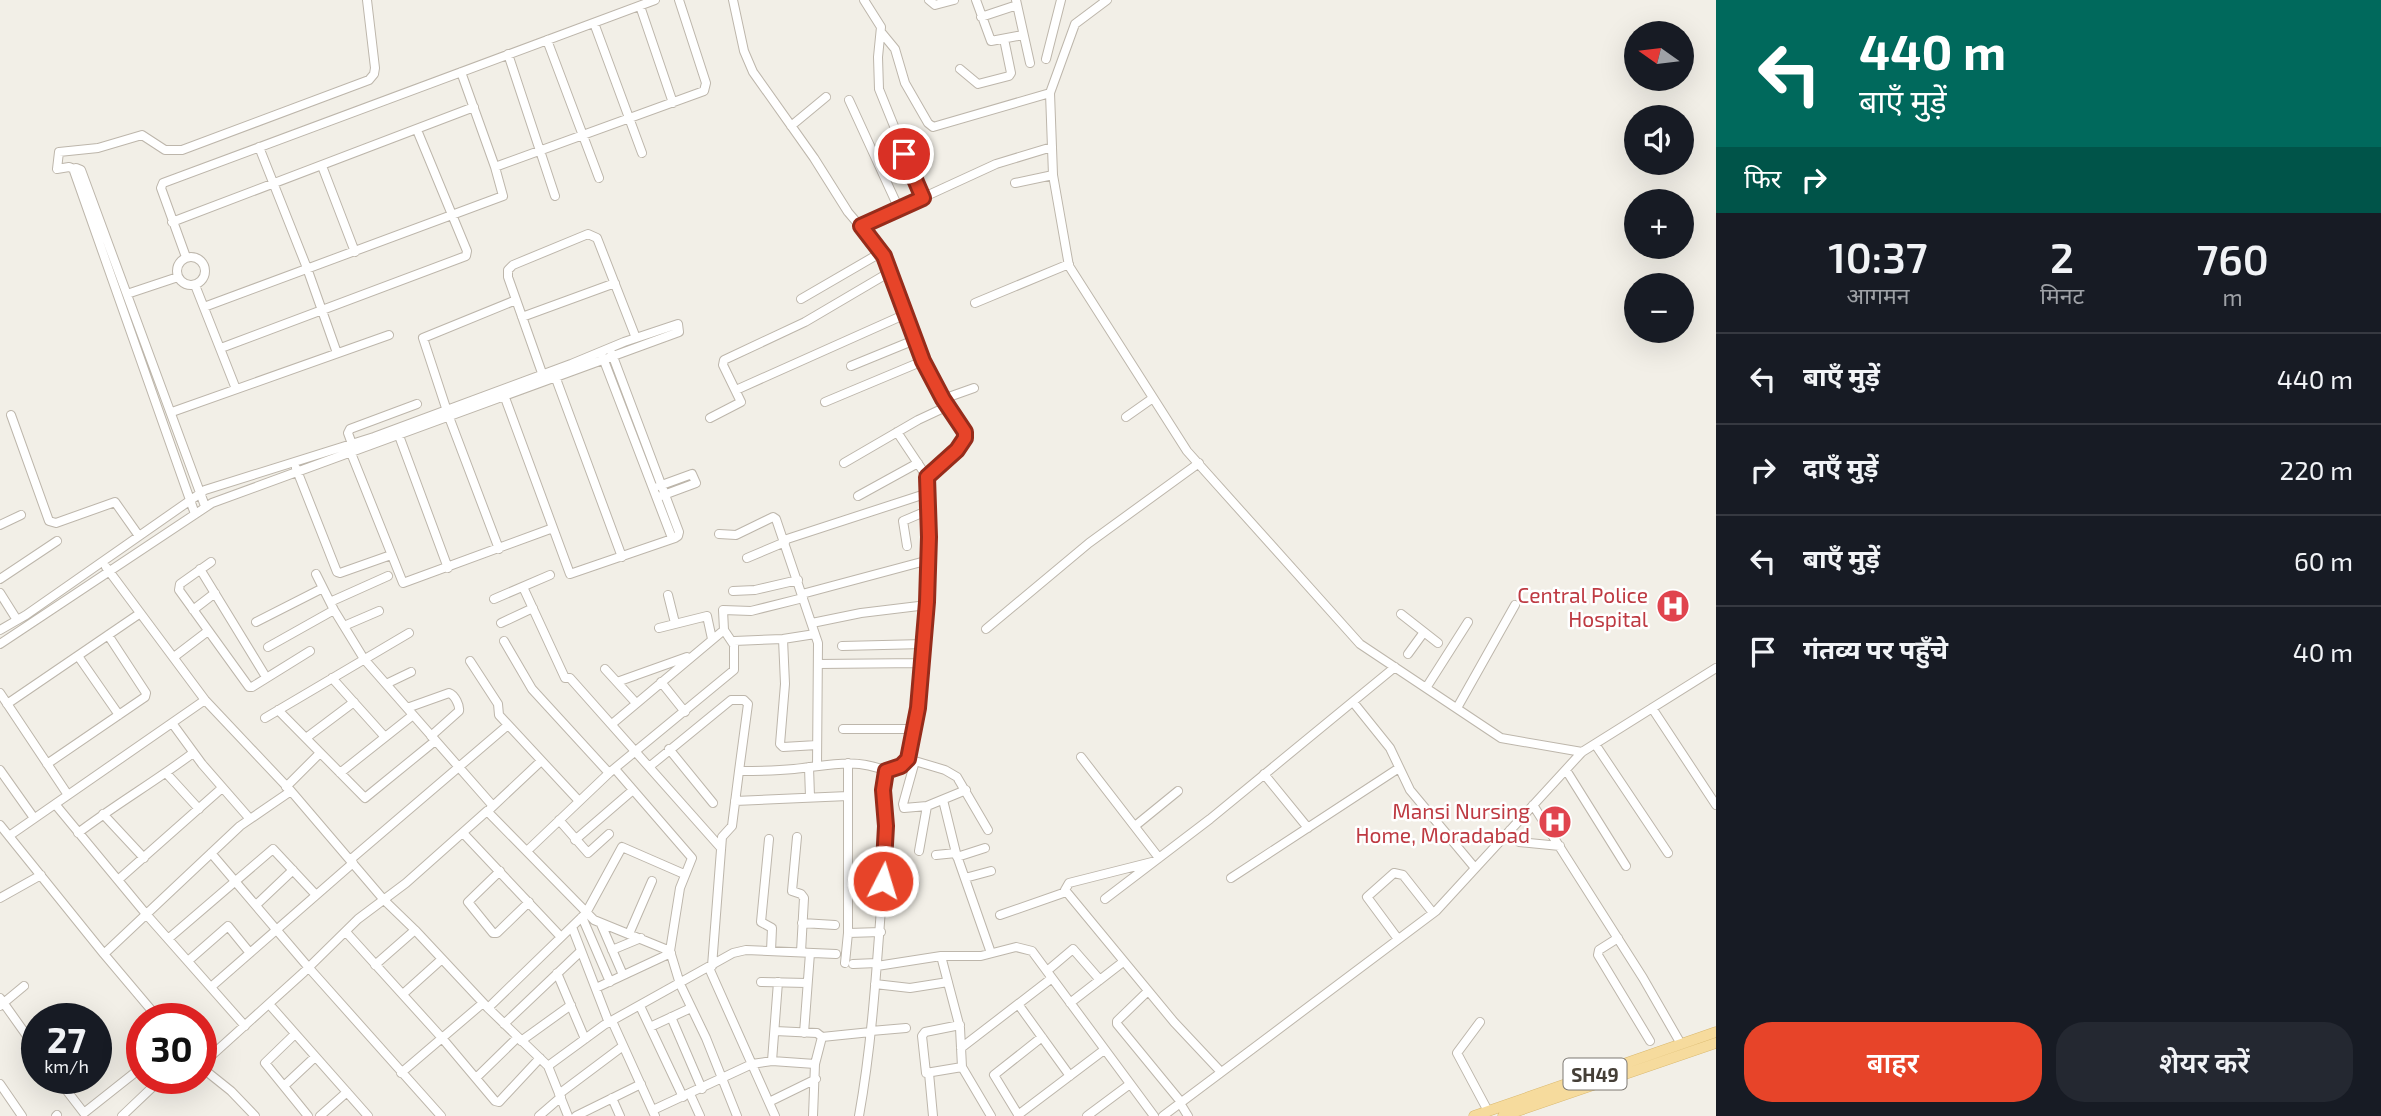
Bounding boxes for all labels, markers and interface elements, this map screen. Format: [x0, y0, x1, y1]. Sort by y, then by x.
north arrow [1624, 21, 1694, 91]
map controls [1624, 21, 1694, 343]
text: 440 m [1859, 21, 2006, 80]
icon: left [1744, 28, 1835, 119]
text: बाएँ मुड़ें [1859, 81, 1947, 119]
button: sound [1624, 105, 1694, 175]
pin [874, 124, 934, 184]
icon: arrive [885, 135, 923, 173]
icon: right [1795, 161, 1833, 199]
text: फिर [1744, 162, 1781, 193]
button: + [1624, 189, 1694, 259]
text: 10:37 [1828, 231, 1928, 281]
text: 2 [2050, 231, 2074, 281]
text: 760 [2196, 233, 2269, 283]
button: − [1624, 273, 1694, 343]
text: आगमन [1847, 281, 1910, 309]
text: मिनट [2040, 281, 2084, 309]
text: m [2222, 283, 2243, 311]
icon: left [1744, 360, 1782, 398]
text: बाएँ मुड़ें [1803, 360, 1880, 391]
text: 440 m [2277, 363, 2353, 394]
icon: right [1744, 451, 1782, 489]
text: दाएँ मुड़ें [1803, 451, 1878, 482]
text: 220 m [2280, 454, 2353, 485]
icon: left [1744, 542, 1782, 580]
text: बाएँ मुड़ें [1803, 542, 1880, 573]
text: 60 m [2294, 545, 2353, 576]
place label: Central Police Hospital [1517, 582, 1649, 631]
hospital icon: Central Police Hospital [1654, 587, 1692, 625]
icon: arrive [1744, 633, 1782, 671]
text: गंतव्य पर पहुँचे [1803, 633, 1948, 664]
text: 40 m [2293, 636, 2353, 667]
place label: Mansi Nursing Home, Moradabad [1356, 798, 1530, 847]
hospital icon: Mansi Nursing Home, Moradabad [1536, 803, 1574, 841]
position arrow [846, 844, 920, 918]
speed limit sign: 30 [126, 1003, 217, 1094]
text: 27 [47, 1018, 86, 1060]
button: बाहर [1744, 1022, 2042, 1102]
button: शेयर करें [2056, 1022, 2353, 1102]
text: km/h [44, 1055, 89, 1077]
road number: SH49 [1564, 1058, 1626, 1090]

